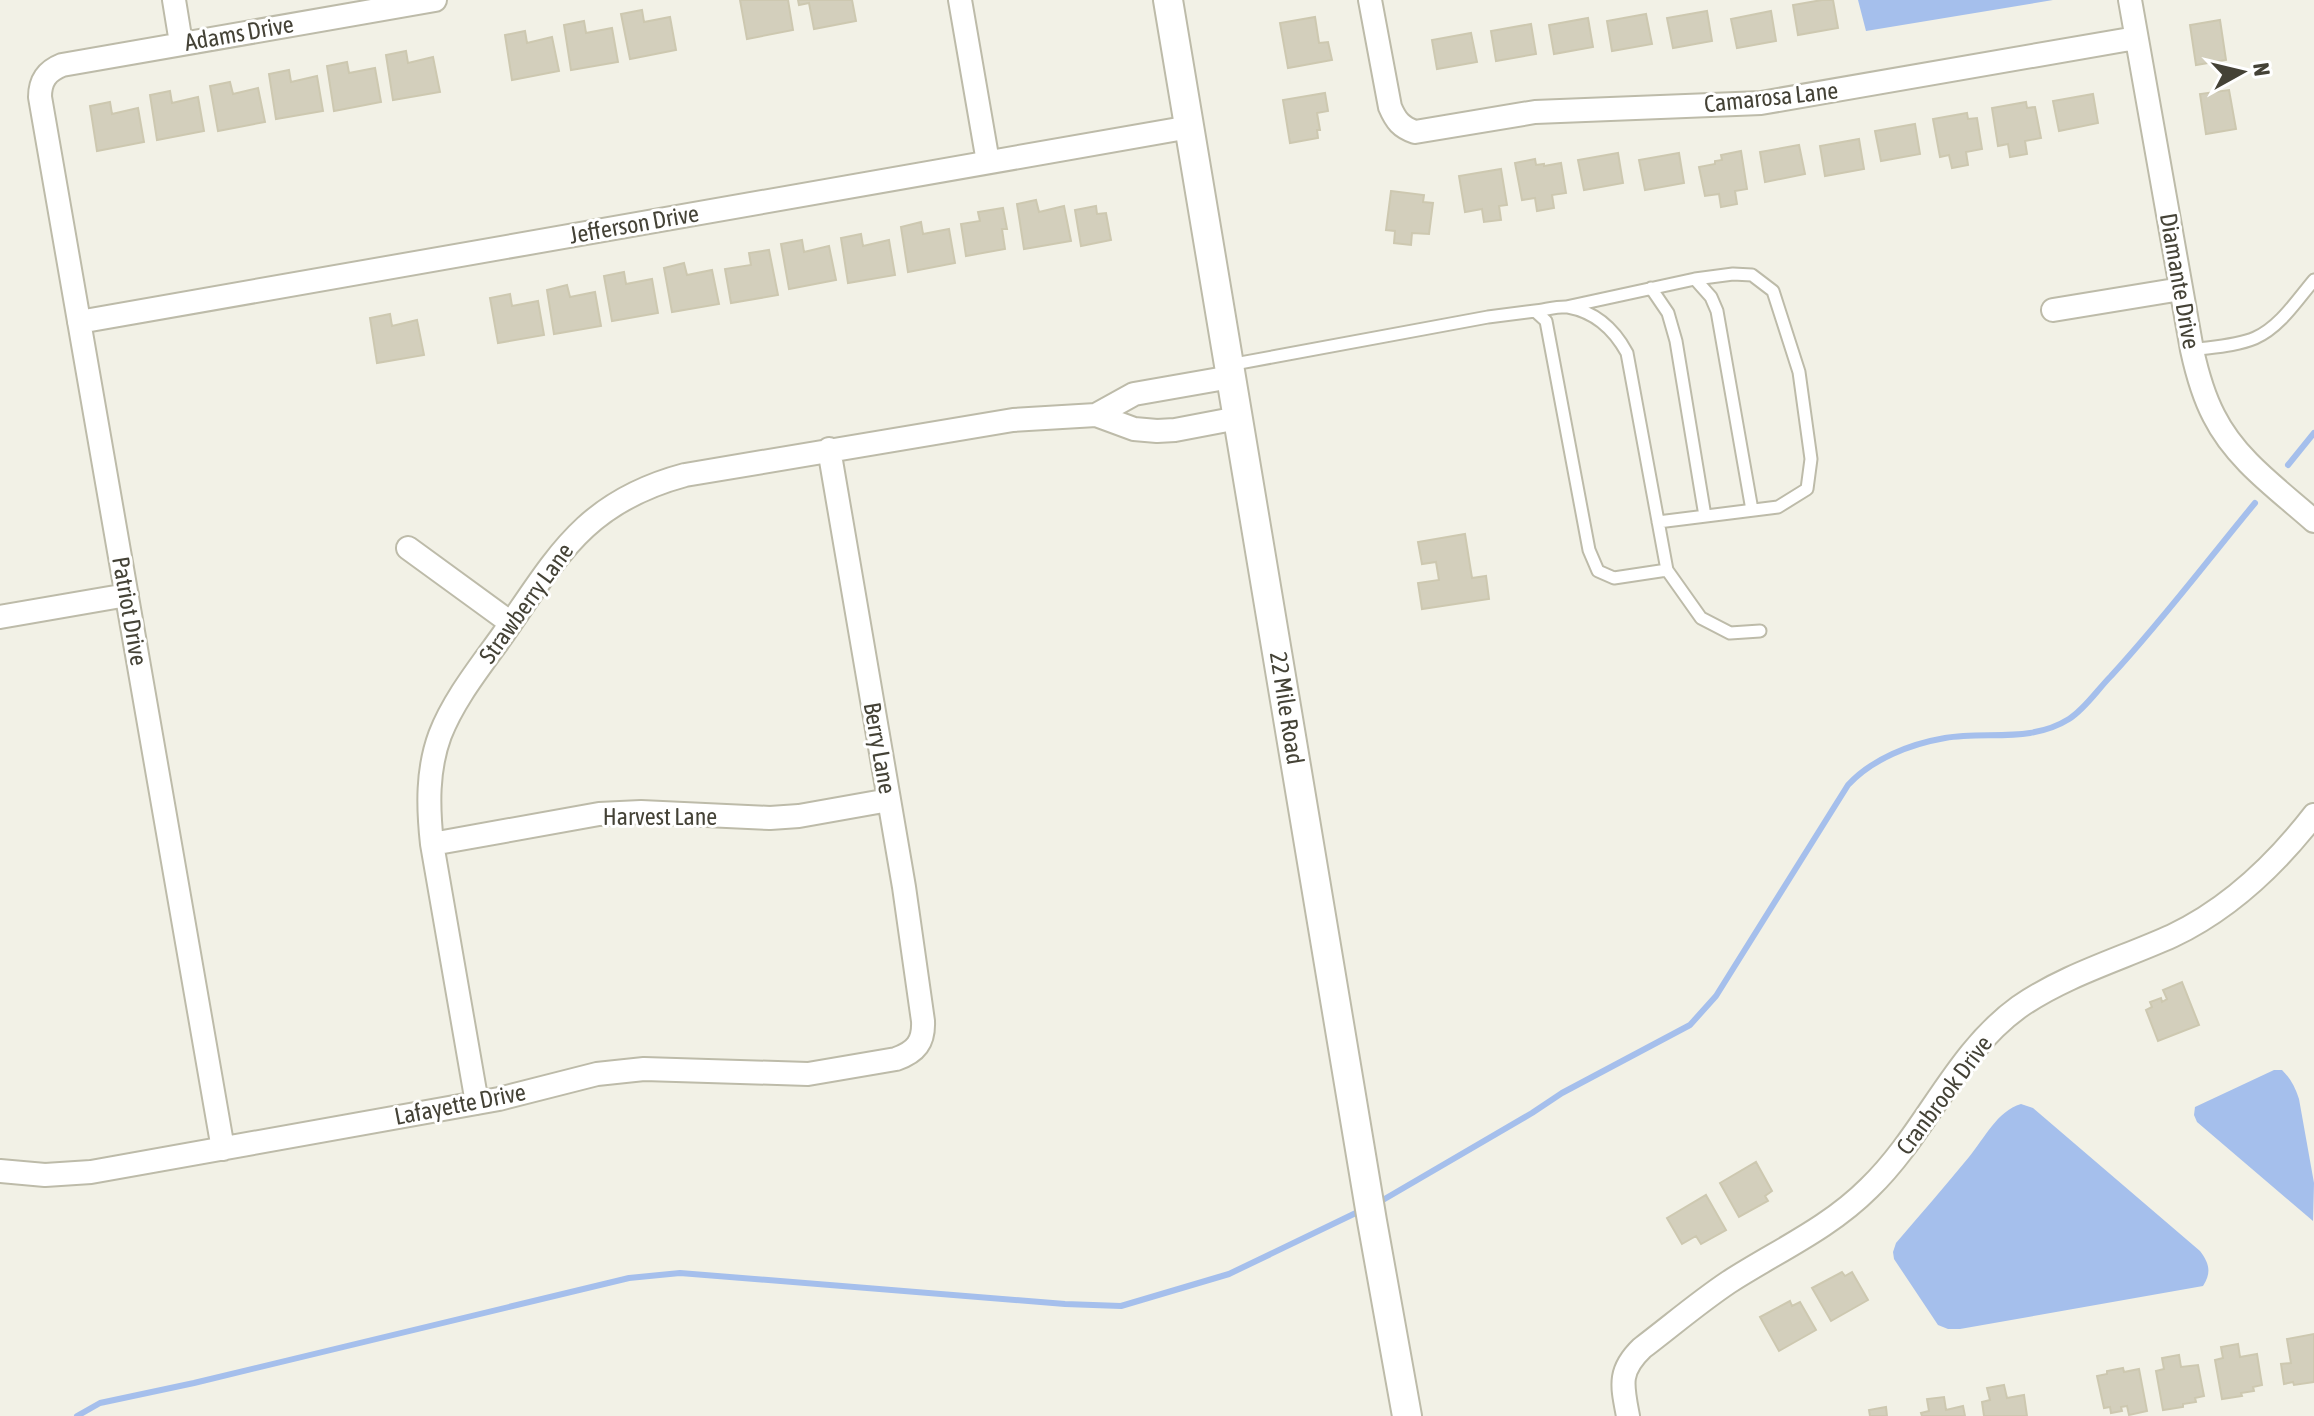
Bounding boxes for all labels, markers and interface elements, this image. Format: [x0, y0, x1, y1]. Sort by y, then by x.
street label: Adams Drive [183, 10, 295, 56]
north arrow [2202, 32, 2282, 112]
text: N [2248, 61, 2276, 77]
street label: Camarosa Lane [1703, 77, 1839, 117]
street label: Jefferson Drive [567, 199, 701, 249]
street label: Diamante Drive [2155, 211, 2205, 351]
street label: Strawberry Lane [473, 538, 579, 668]
street label: Patriot Drive [107, 554, 153, 668]
street label: 22 Mile Road [1265, 650, 1309, 766]
street label: Berry Lane [859, 700, 901, 796]
street label: Harvest Lane [603, 803, 717, 830]
street label: Cranbrook Drive [1891, 1030, 1997, 1160]
street label: Lafayette Drive [392, 1078, 528, 1130]

